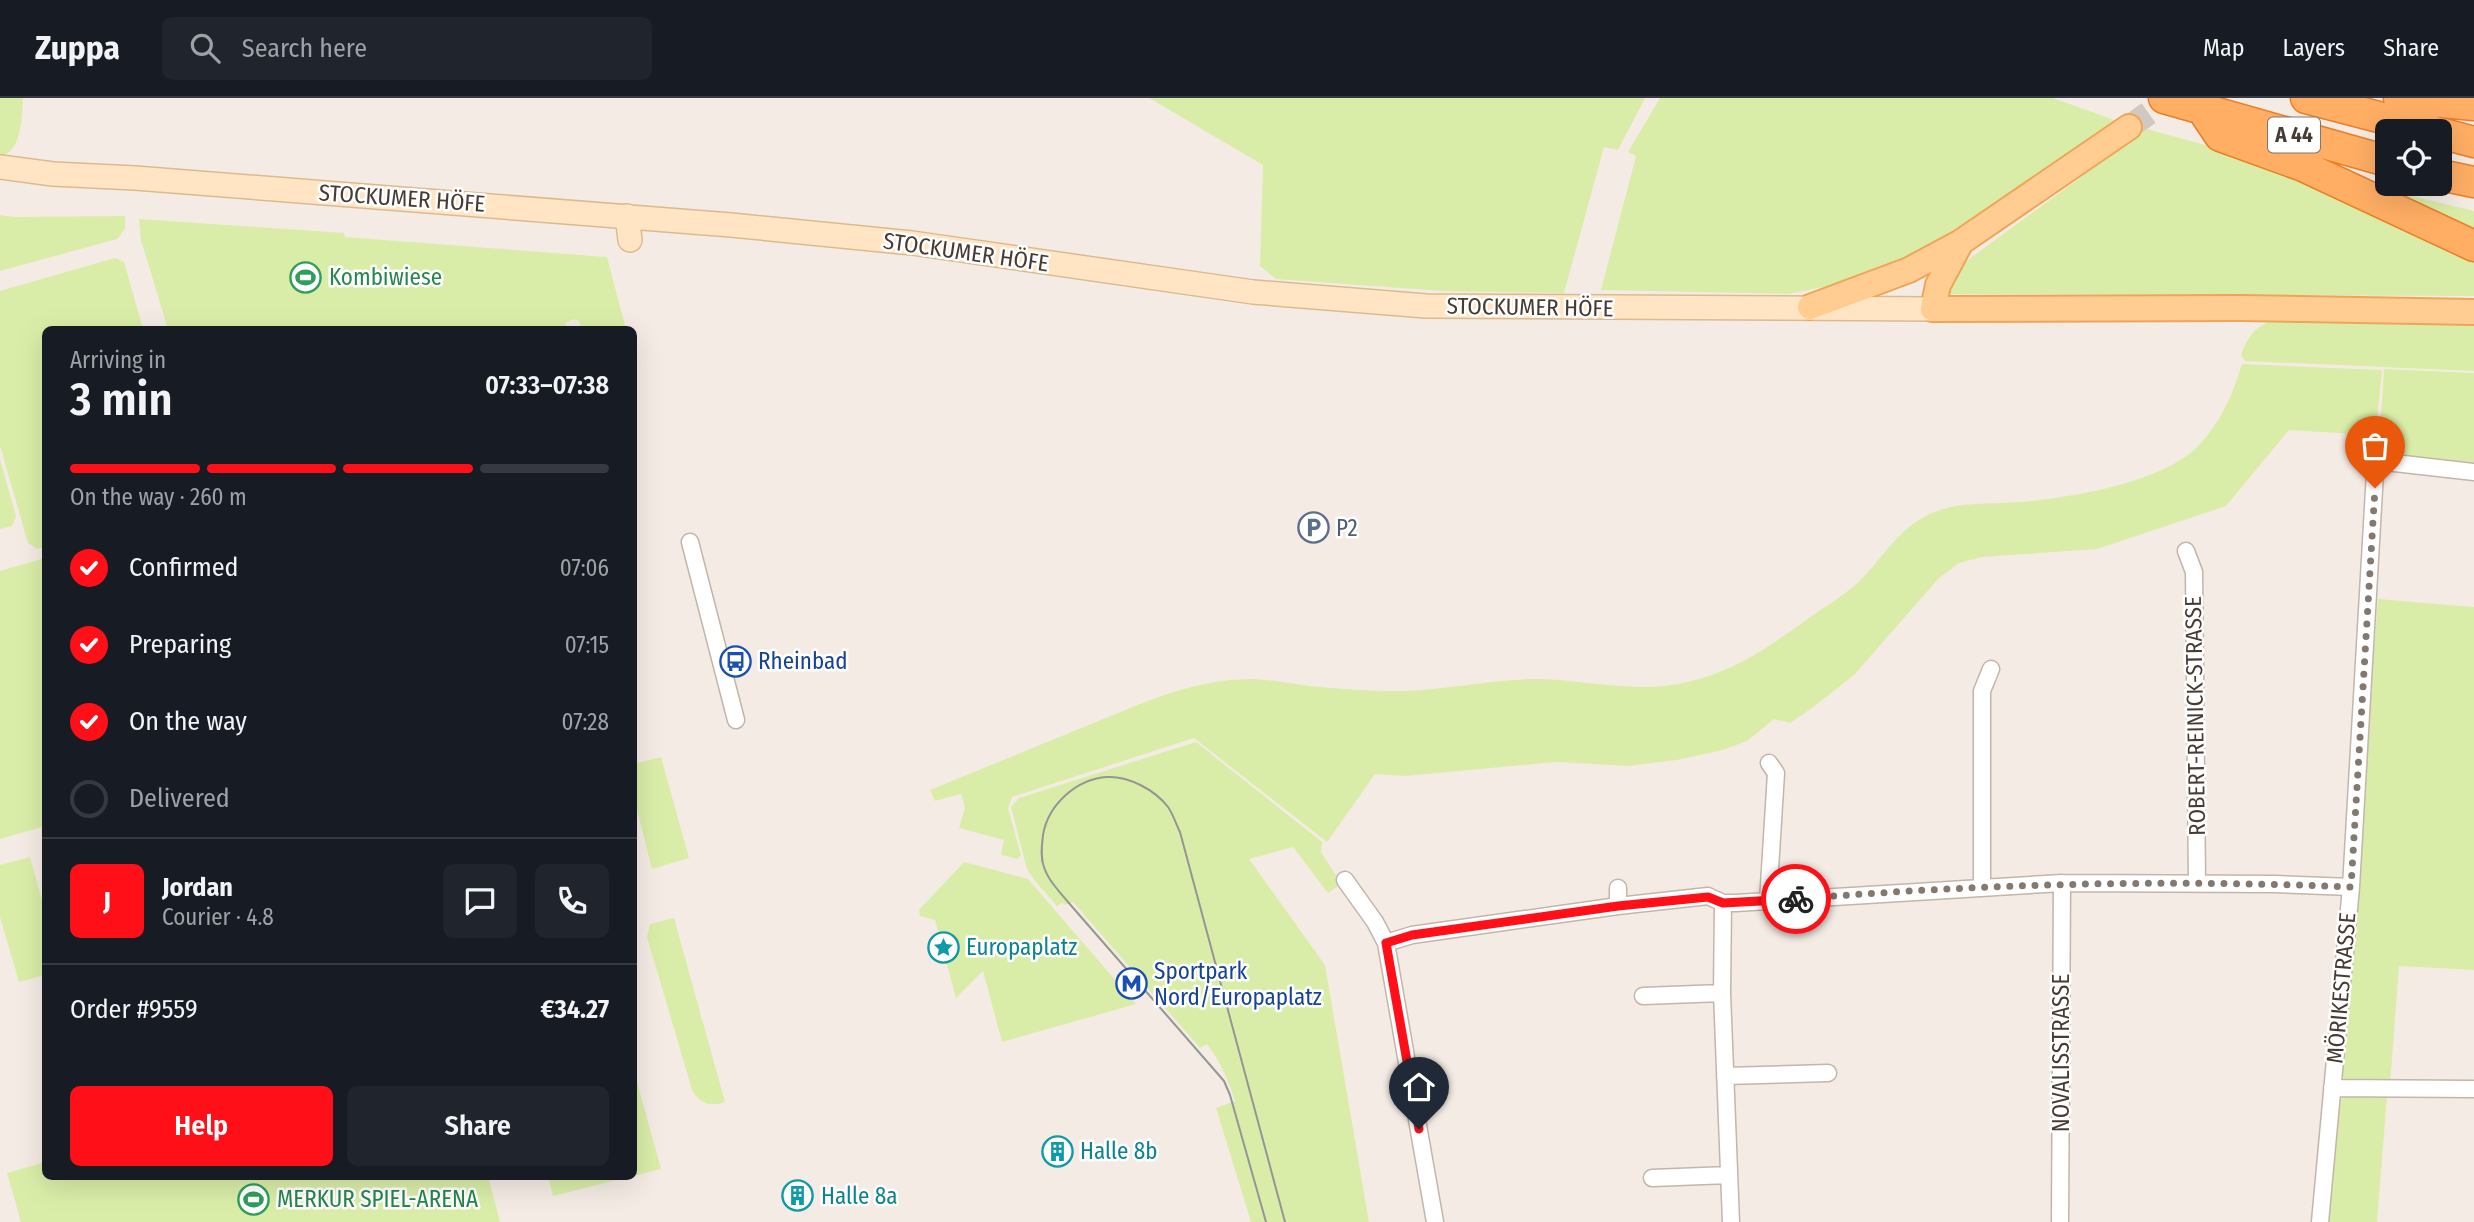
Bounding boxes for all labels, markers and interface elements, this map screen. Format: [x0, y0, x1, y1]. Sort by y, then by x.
search box [162, 17, 652, 80]
text: Zuppa [35, 28, 120, 68]
icon: search [186, 29, 224, 67]
text: Search here [242, 33, 367, 64]
text: Map [2203, 34, 2245, 62]
text: Layers [2283, 34, 2345, 62]
text: Share [2383, 34, 2439, 62]
road number: A 44 [2268, 118, 2320, 152]
map controls [2375, 119, 2452, 196]
button: locate [2375, 119, 2452, 196]
street label: STOCKUMER HÖFE [318, 178, 486, 218]
street label: STOCKUMER HÖFE [881, 227, 1051, 277]
sports icon: Kombiwiese [289, 260, 323, 294]
place label: Kombiwiese [329, 263, 442, 291]
street label: STOCKUMER HÖFE [1446, 292, 1614, 322]
text: Arriving in [70, 346, 166, 374]
text: 07:33–07:38 [485, 370, 609, 401]
text: 3 min [70, 372, 173, 427]
pin [2345, 416, 2405, 488]
icon: bag [2356, 427, 2394, 465]
text: On the way · 260 m [70, 483, 247, 511]
parking icon: P2 [1296, 511, 1330, 545]
place label: P2 [1336, 514, 1358, 542]
icon: check [70, 549, 108, 587]
text: Confirmed [129, 552, 239, 583]
text: 07:06 [560, 554, 609, 582]
street label: ROBERT-REINICK-STRASSE [2179, 596, 2211, 836]
icon: check [70, 626, 108, 664]
text: Preparing [129, 629, 231, 660]
text: 07:15 [565, 631, 609, 659]
bus stop icon: Rheinbad [718, 644, 752, 678]
place label: Rheinbad [758, 647, 848, 675]
icon: check [70, 703, 108, 741]
text: On the way [129, 706, 247, 737]
text: 07:28 [562, 708, 609, 736]
text: Delivered [129, 783, 230, 814]
button: chat [443, 864, 517, 938]
button: phone [535, 864, 609, 938]
courier [1761, 864, 1831, 934]
text: Jordan [162, 872, 233, 903]
icon: bike [1777, 880, 1815, 918]
text: J [103, 886, 111, 917]
text: Courier · 4.8 [162, 903, 274, 931]
street label: MÖRIKESTRASSE [2320, 911, 2362, 1065]
place icon: Europaplatz [926, 930, 960, 964]
place label: Europaplatz [966, 933, 1077, 961]
place label: Sportpark Nord/Europaplatz [1154, 957, 1322, 1011]
metro station icon: Sportpark Nord/Europaplatz [1114, 967, 1148, 1001]
street label: NOVALISSTRASSE [2047, 974, 2075, 1132]
text: Order #9559 [70, 994, 198, 1025]
text: €34.27 [541, 994, 609, 1025]
pin [1389, 1057, 1449, 1129]
icon: home [1400, 1068, 1438, 1106]
button: Help [70, 1086, 333, 1166]
button: Share [347, 1086, 609, 1166]
building icon: Halle 8b [1040, 1134, 1074, 1168]
place label: Halle 8b [1080, 1137, 1158, 1165]
building icon: Halle 8a [781, 1179, 815, 1213]
sports icon: MERKUR SPIEL-ARENA [237, 1182, 271, 1216]
place label: Halle 8a [821, 1182, 898, 1210]
place label: MERKUR SPIEL-ARENA [277, 1185, 478, 1213]

